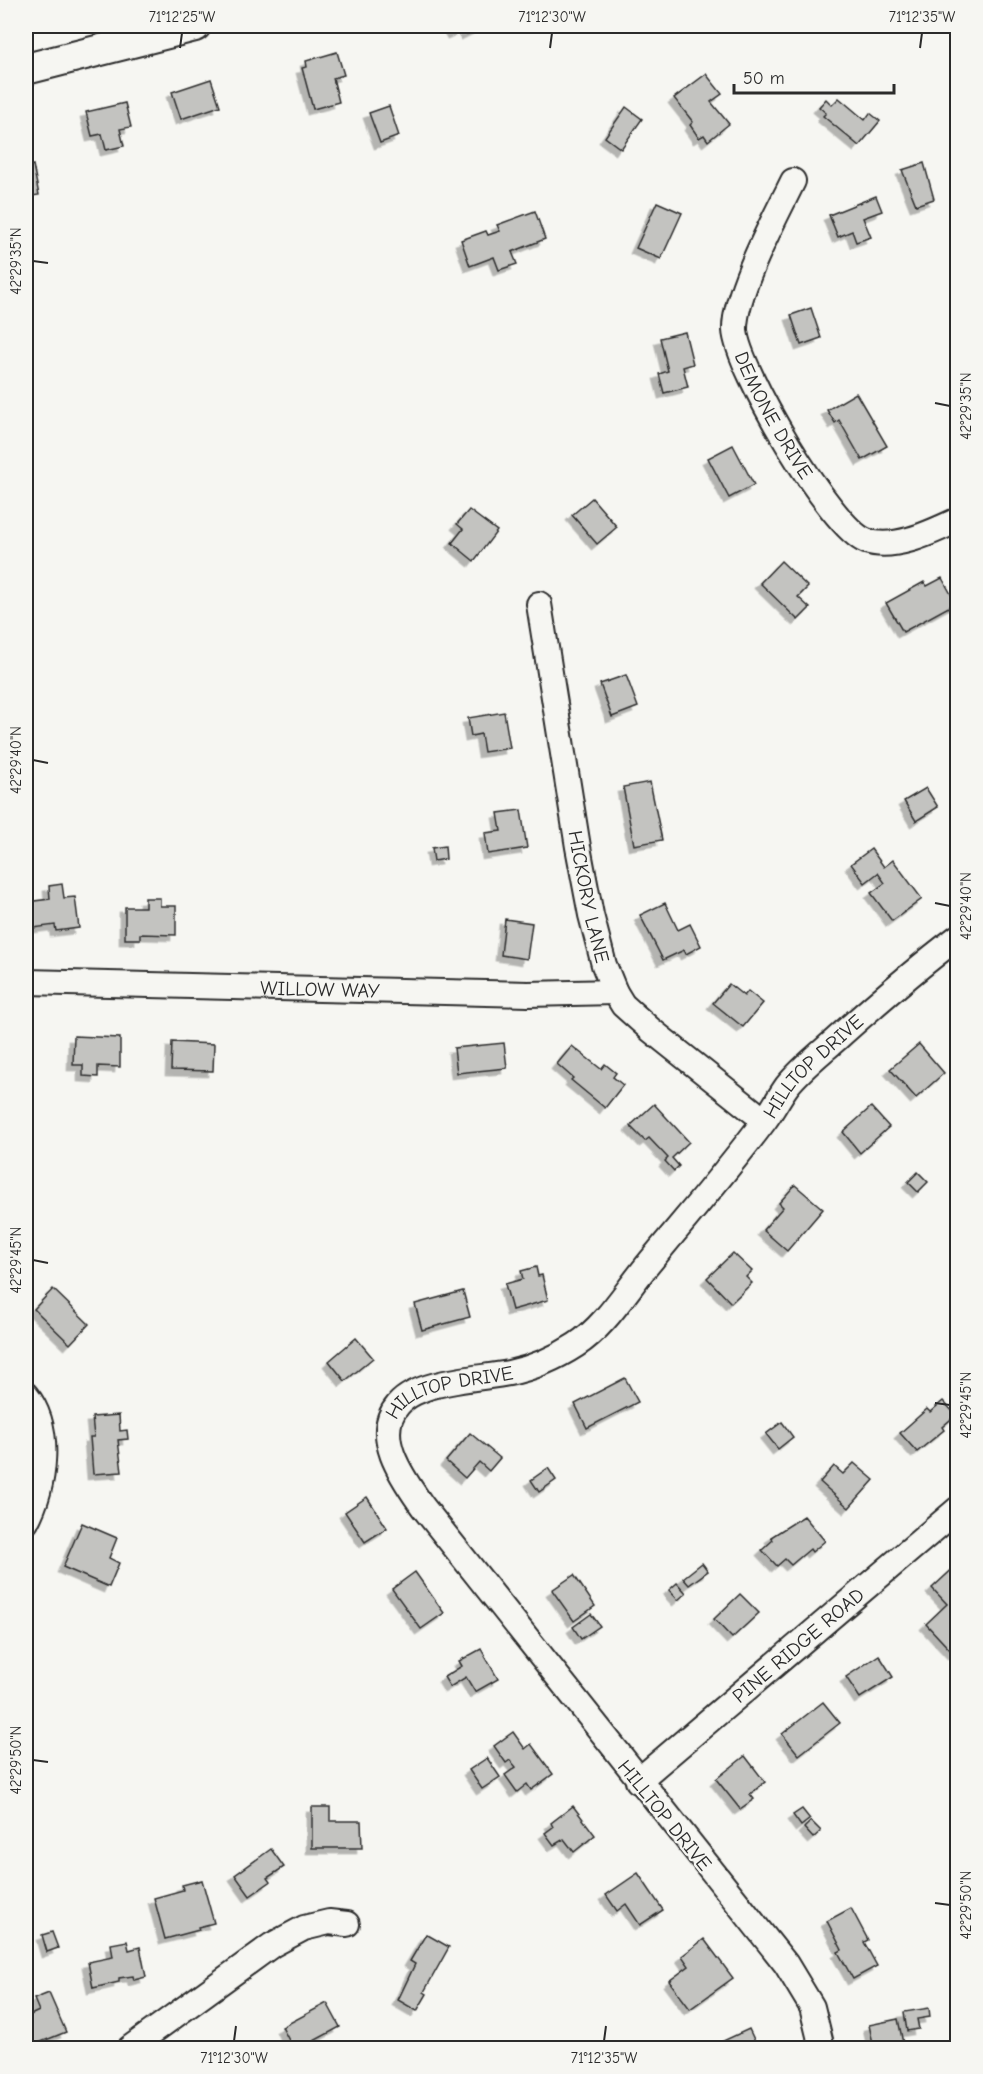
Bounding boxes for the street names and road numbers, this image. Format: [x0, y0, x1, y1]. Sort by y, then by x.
street label: DEMONE DRIVE [730, 348, 817, 483]
street label: HICKORY LANE [564, 829, 614, 965]
street label: WILLOW WAY [260, 977, 380, 1002]
street label: HILLTOP DRIVE [758, 1010, 868, 1123]
street label: HILLTOP DRIVE [381, 1361, 515, 1423]
street label: PINE RIDGE ROAD [728, 1583, 869, 1708]
street label: HILLTOP DRIVE [613, 1755, 716, 1875]

